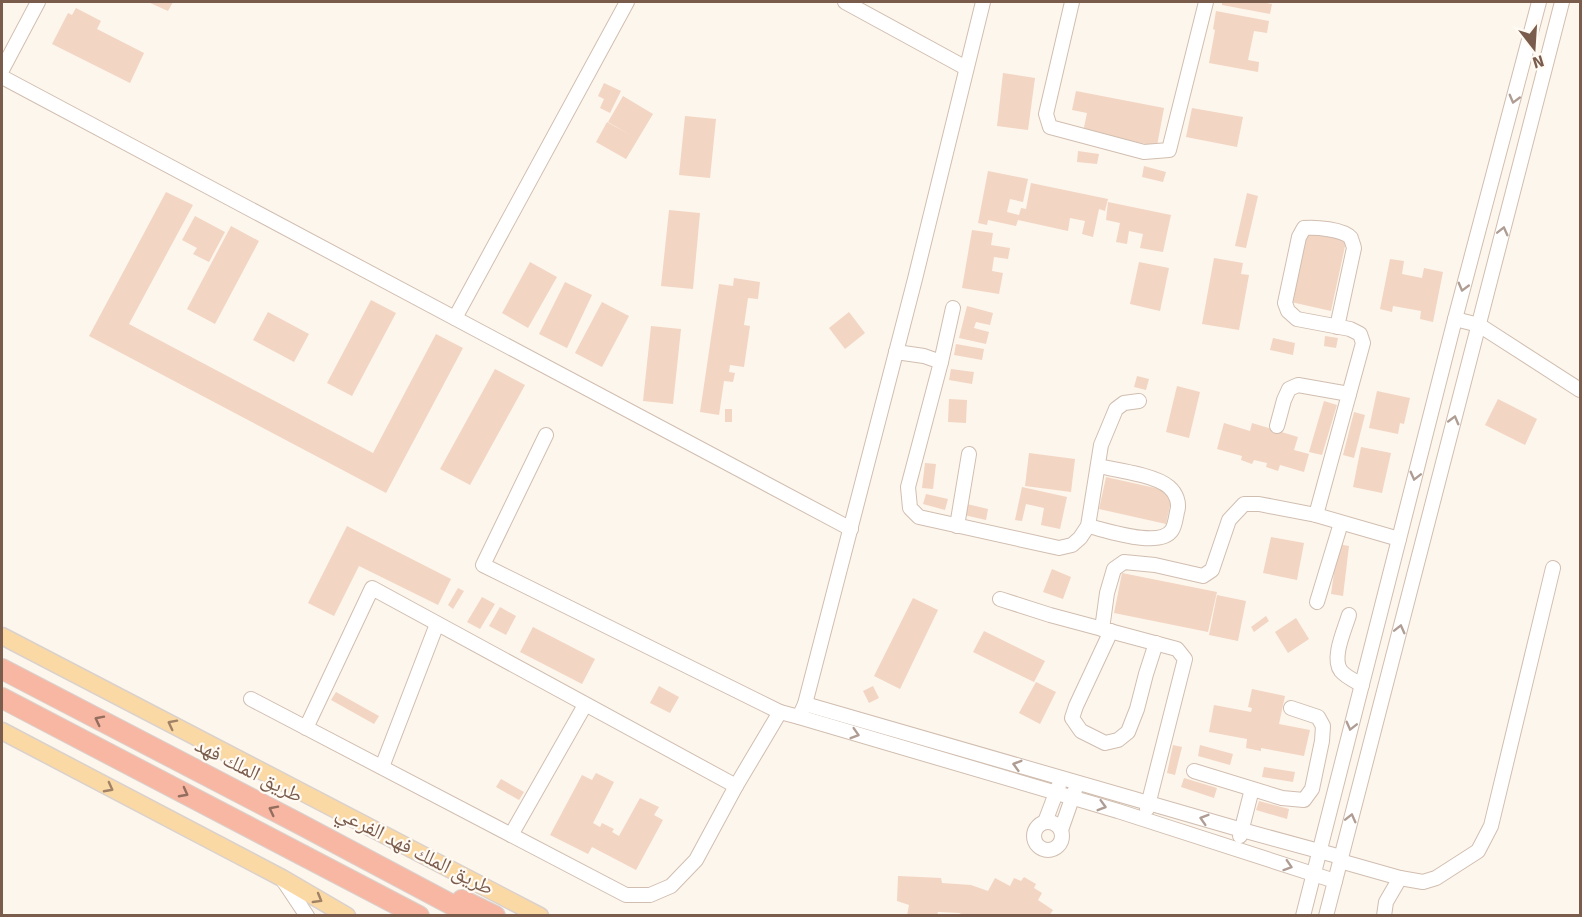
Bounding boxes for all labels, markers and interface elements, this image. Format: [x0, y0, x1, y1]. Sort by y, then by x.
north arrow [1504, 18, 1564, 78]
text: N [1530, 50, 1546, 73]
one-way arrow [1508, 93, 1521, 103]
one-way arrow [1496, 227, 1508, 237]
one-way arrow [1458, 282, 1471, 292]
one-way arrow [1446, 415, 1459, 425]
one-way arrow [1409, 471, 1422, 481]
one-way arrow [1392, 624, 1405, 634]
one-way arrow [95, 716, 106, 727]
one-way arrow [167, 720, 178, 732]
one-way arrow [1346, 721, 1359, 731]
one-way arrow [849, 727, 860, 739]
street label: طريق الملك فهد [191, 732, 307, 808]
one-way arrow [1012, 759, 1022, 772]
one-way arrow [103, 780, 114, 792]
one-way arrow [178, 786, 188, 797]
street label: طريق الملك فهد الفرعي [330, 799, 498, 904]
one-way arrow [1097, 799, 1107, 812]
one-way arrow [268, 805, 279, 817]
one-way arrow [1344, 813, 1357, 823]
one-way arrow [1199, 814, 1210, 826]
one-way arrow [1282, 858, 1293, 871]
one-way arrow [312, 892, 322, 903]

